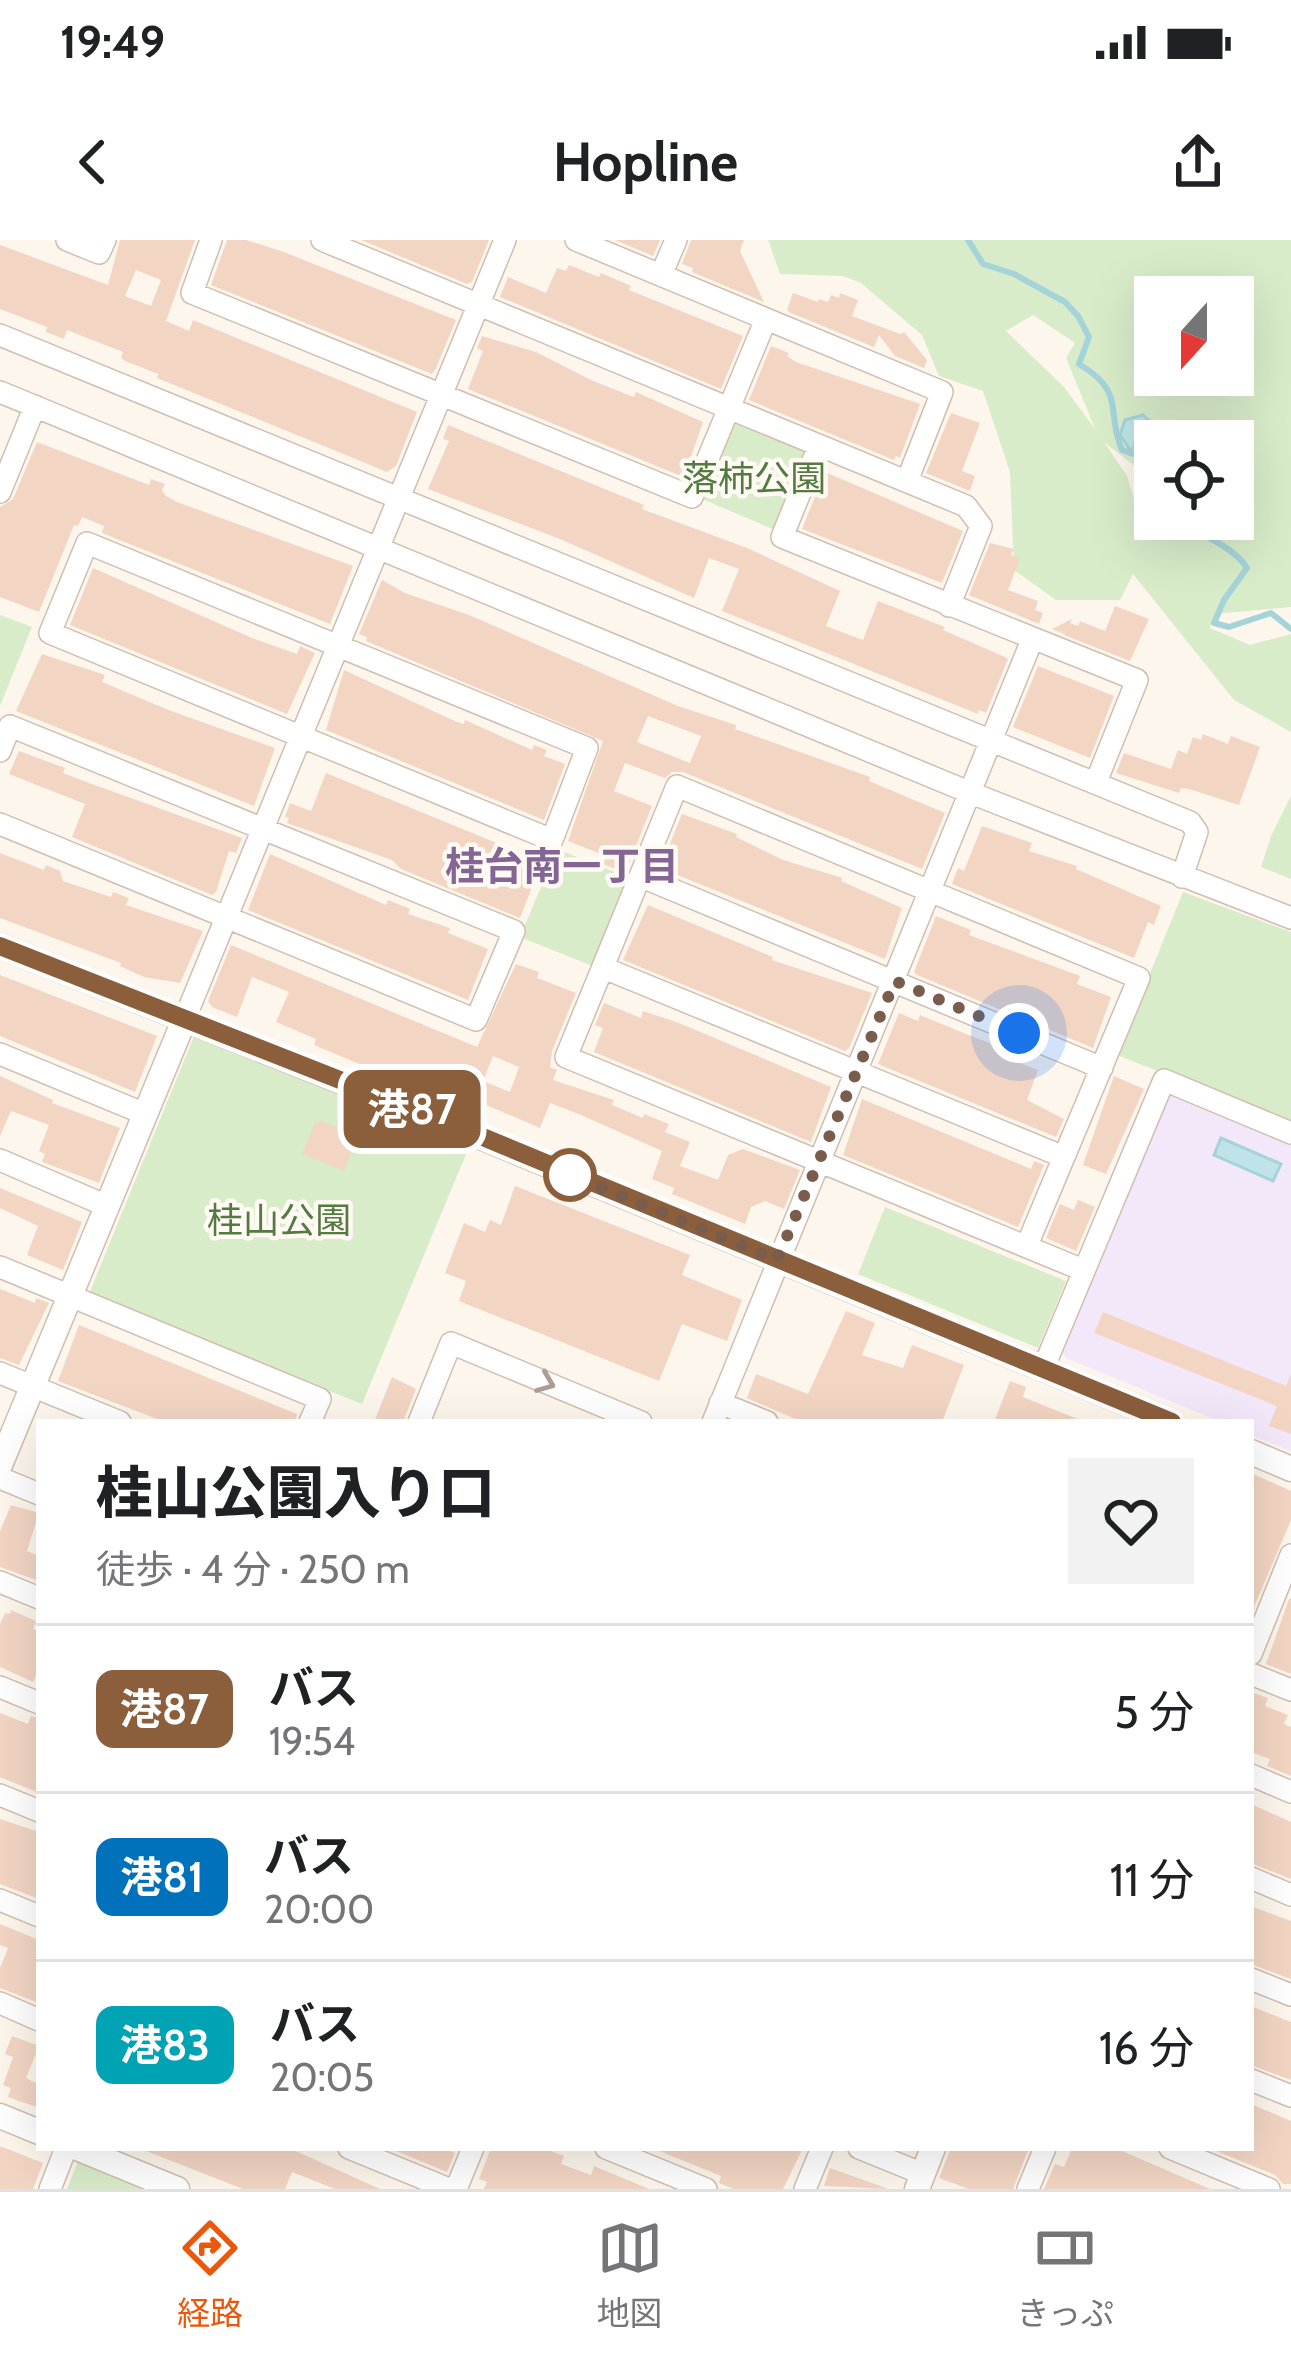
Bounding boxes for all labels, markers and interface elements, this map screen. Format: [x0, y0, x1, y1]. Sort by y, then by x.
text: 19:49 [60, 15, 165, 69]
icon: back [60, 129, 126, 195]
text: Hopline [553, 129, 738, 195]
icon: share [1165, 129, 1231, 195]
north arrow [1134, 276, 1254, 396]
map controls [1134, 276, 1254, 540]
button: locate [1134, 420, 1254, 540]
park label: 落柿公園 [682, 456, 826, 500]
district label: 桂台南一丁目 [445, 842, 679, 890]
your location [989, 1003, 1049, 1063]
line badge: 港87 [343, 1070, 481, 1148]
text: 港87 [368, 1083, 456, 1135]
unlabelled marker [545, 1150, 595, 1200]
park label: 桂山公園 [207, 1198, 351, 1242]
one-way arrow [535, 1369, 556, 1393]
text: 桂山公園入り口 [96, 1458, 495, 1527]
button: heart [1068, 1458, 1194, 1584]
text: 徒歩 · 4 分 · 250 m [96, 1545, 410, 1593]
text: バス [269, 1661, 359, 1715]
text: 港87 [120, 1683, 209, 1735]
text: 5 分 [1115, 1685, 1194, 1739]
text: 19:54 [269, 1717, 355, 1765]
text: バス [264, 1829, 354, 1883]
text: 港81 [121, 1851, 203, 1903]
text: 11 分 [1110, 1853, 1194, 1907]
text: 20:00 [264, 1885, 374, 1933]
text: バス [270, 1997, 360, 2051]
text: 港83 [120, 2019, 210, 2071]
text: 16 分 [1099, 2021, 1194, 2075]
text: 20:05 [270, 2053, 374, 2101]
tab: 経路 [177, 2215, 243, 2335]
tab: 地図 [597, 2215, 663, 2335]
tab: きっぷ [1016, 2215, 1114, 2335]

